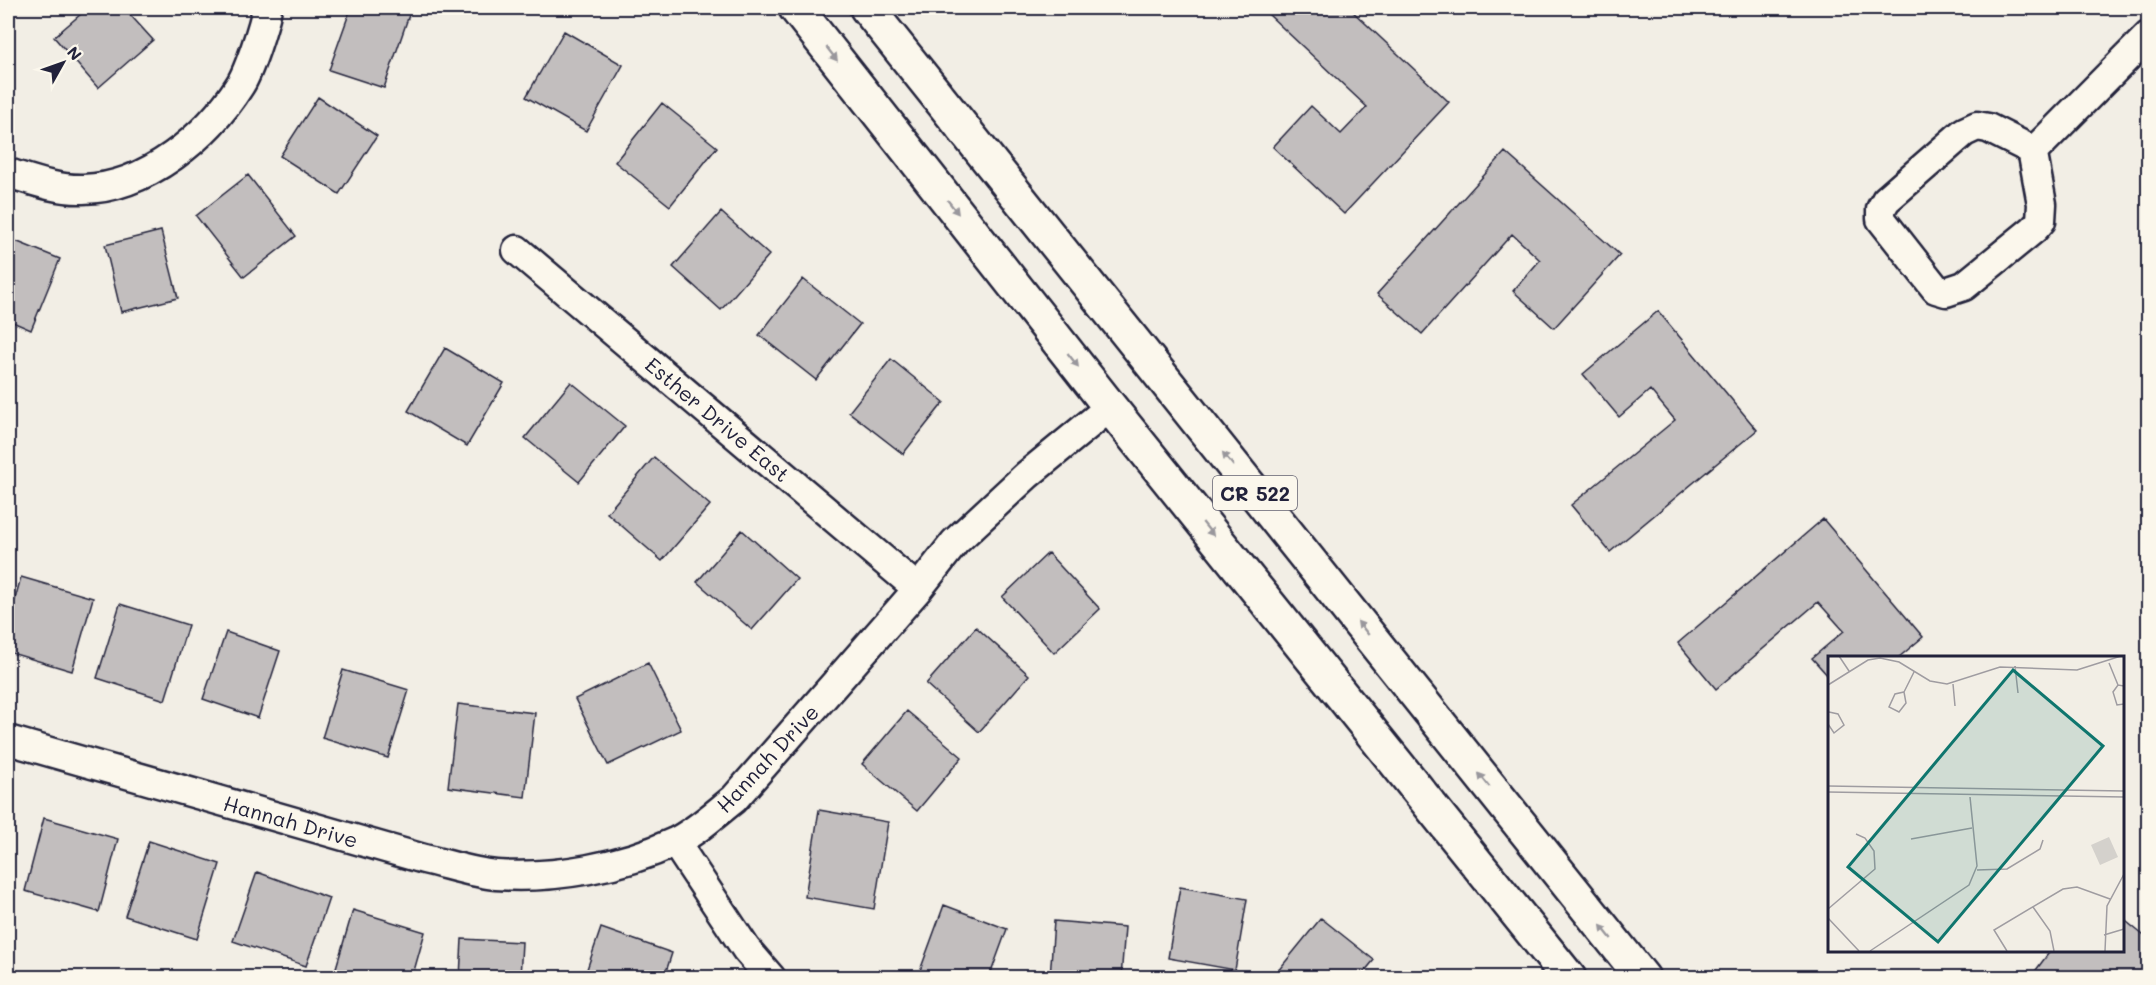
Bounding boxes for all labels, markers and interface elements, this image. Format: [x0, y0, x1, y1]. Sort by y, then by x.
north arrow [33, 33, 93, 93]
text: N [63, 42, 87, 64]
one-way arrow [826, 46, 838, 61]
one-way arrow [946, 199, 959, 215]
street label: Esther Drive East [640, 351, 796, 487]
one-way arrow [1067, 352, 1080, 368]
one-way arrow [1221, 451, 1234, 467]
road number: CR 522 [1213, 476, 1297, 510]
one-way arrow [1201, 521, 1214, 536]
one-way arrow [1356, 620, 1369, 636]
inset map [1828, 656, 2123, 952]
street label: Hannah Drive [710, 698, 824, 818]
one-way arrow [1478, 772, 1491, 788]
street label: Hannah Drive [221, 789, 361, 853]
one-way arrow [1600, 924, 1613, 940]

